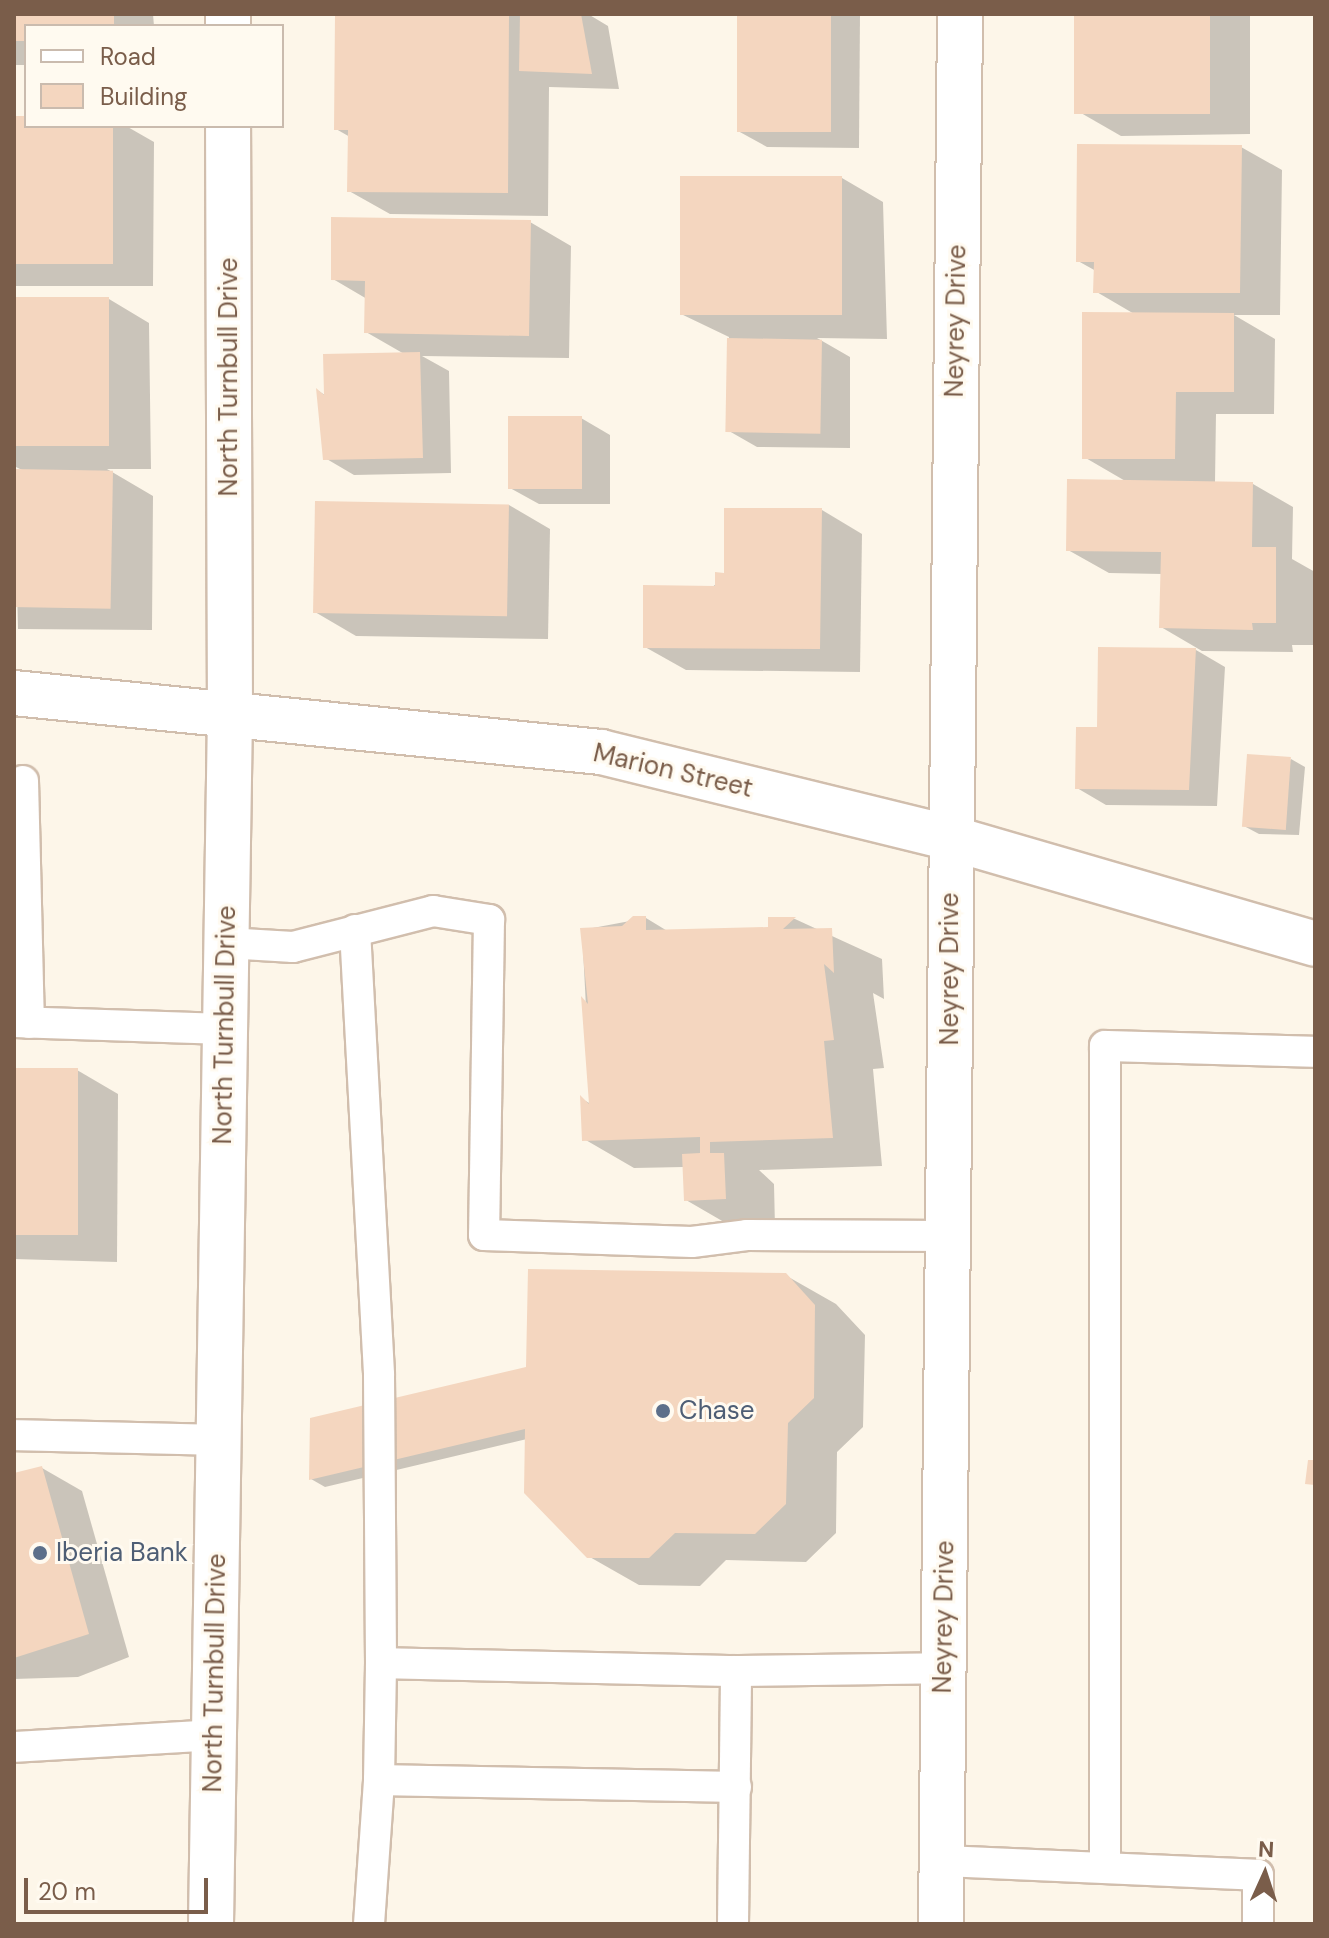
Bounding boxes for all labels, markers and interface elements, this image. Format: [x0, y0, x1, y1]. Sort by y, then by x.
legend [24, 24, 284, 128]
text: Road [100, 41, 156, 72]
text: Building [100, 81, 187, 112]
street label: Neyrey Drive [939, 244, 973, 398]
street label: North Turnbull Drive [213, 257, 245, 497]
street label: Marion Street [590, 737, 756, 805]
street label: Neyrey Drive [934, 893, 966, 1045]
street label: North Turnbull Drive [207, 905, 243, 1145]
place label: Chase [679, 1395, 755, 1427]
marker: Chase [654, 1402, 672, 1420]
place label: Iberia Bank [56, 1537, 188, 1569]
street label: Neyrey Drive [927, 1540, 961, 1694]
marker: Iberia Bank [31, 1544, 49, 1562]
street label: North Turnbull Drive [197, 1553, 233, 1793]
north arrow [1225, 1834, 1305, 1914]
text: N [1258, 1835, 1275, 1864]
scale bar [28, 1862, 212, 1912]
text: 20 m [38, 1876, 96, 1907]

